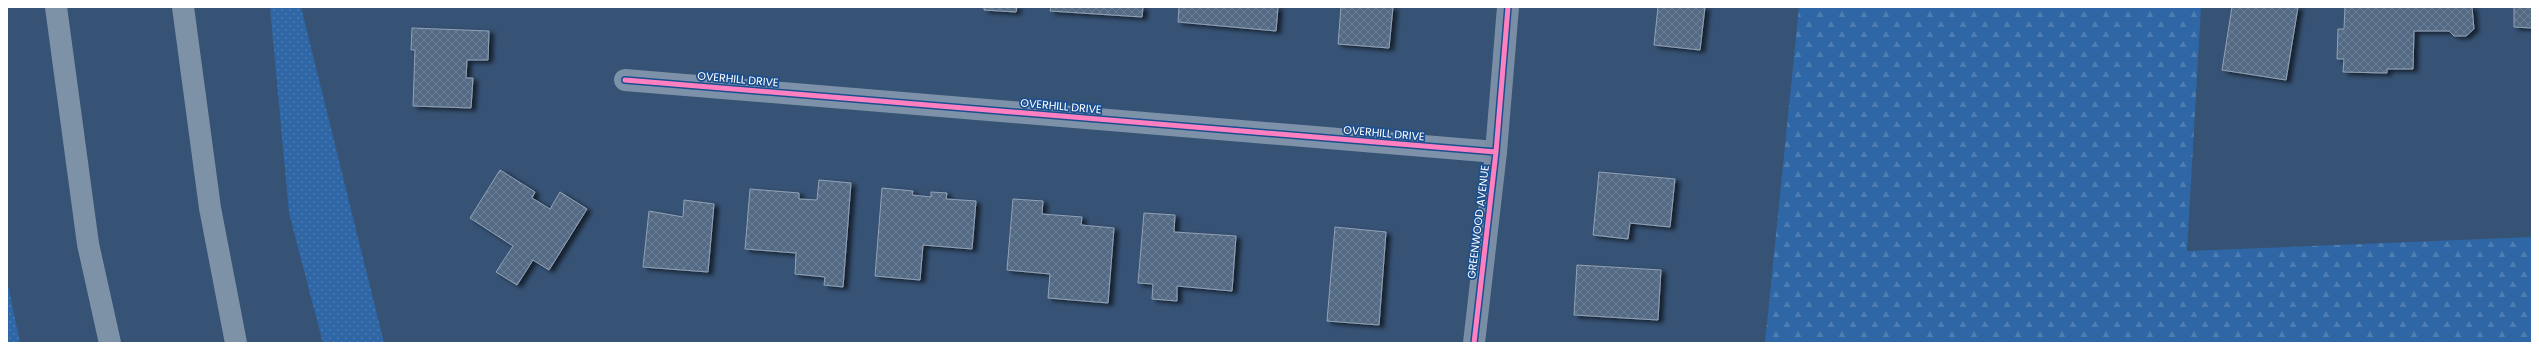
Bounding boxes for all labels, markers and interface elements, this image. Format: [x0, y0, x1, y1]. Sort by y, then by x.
street label: OVERHILL DRIVE [697, 67, 779, 91]
street label: OVERHILL DRIVE [1020, 94, 1102, 118]
street label: OVERHILL DRIVE [1343, 121, 1425, 145]
street label: GREENWOOD AVENUE [1463, 164, 1493, 280]

